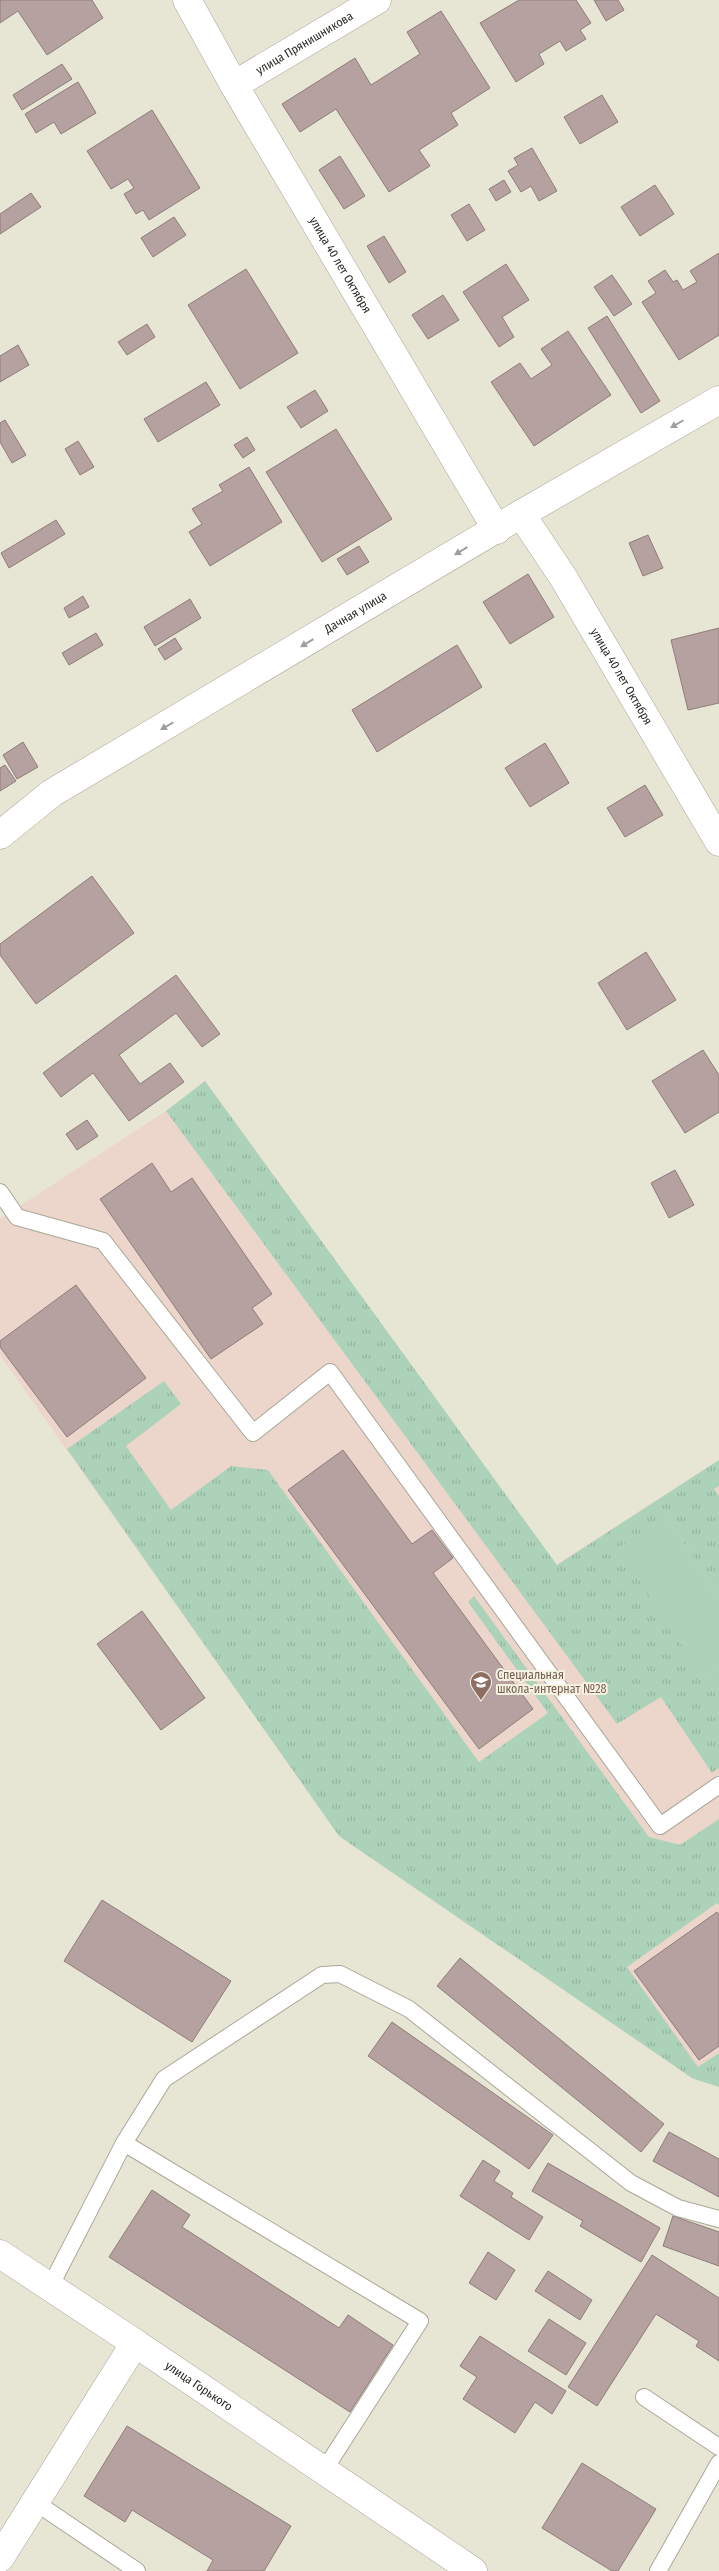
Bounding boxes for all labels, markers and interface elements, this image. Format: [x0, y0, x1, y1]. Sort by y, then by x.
street label: улица Прянишникова [253, 9, 356, 77]
street label: улица 40 лет Октября [306, 214, 374, 316]
one-way arrow [670, 420, 683, 429]
one-way arrow [454, 547, 469, 555]
street label: Дачная улица [321, 589, 389, 637]
street label: улица 40 лет Октября [588, 626, 655, 727]
one-way arrow [300, 639, 313, 648]
one-way arrow [159, 722, 174, 730]
place label: Специальная школа-интернат №28 [497, 1668, 606, 1696]
school or university icon: Специальная школа-интернат №28 [469, 1670, 493, 1701]
street label: улица Горького [163, 2359, 235, 2414]

